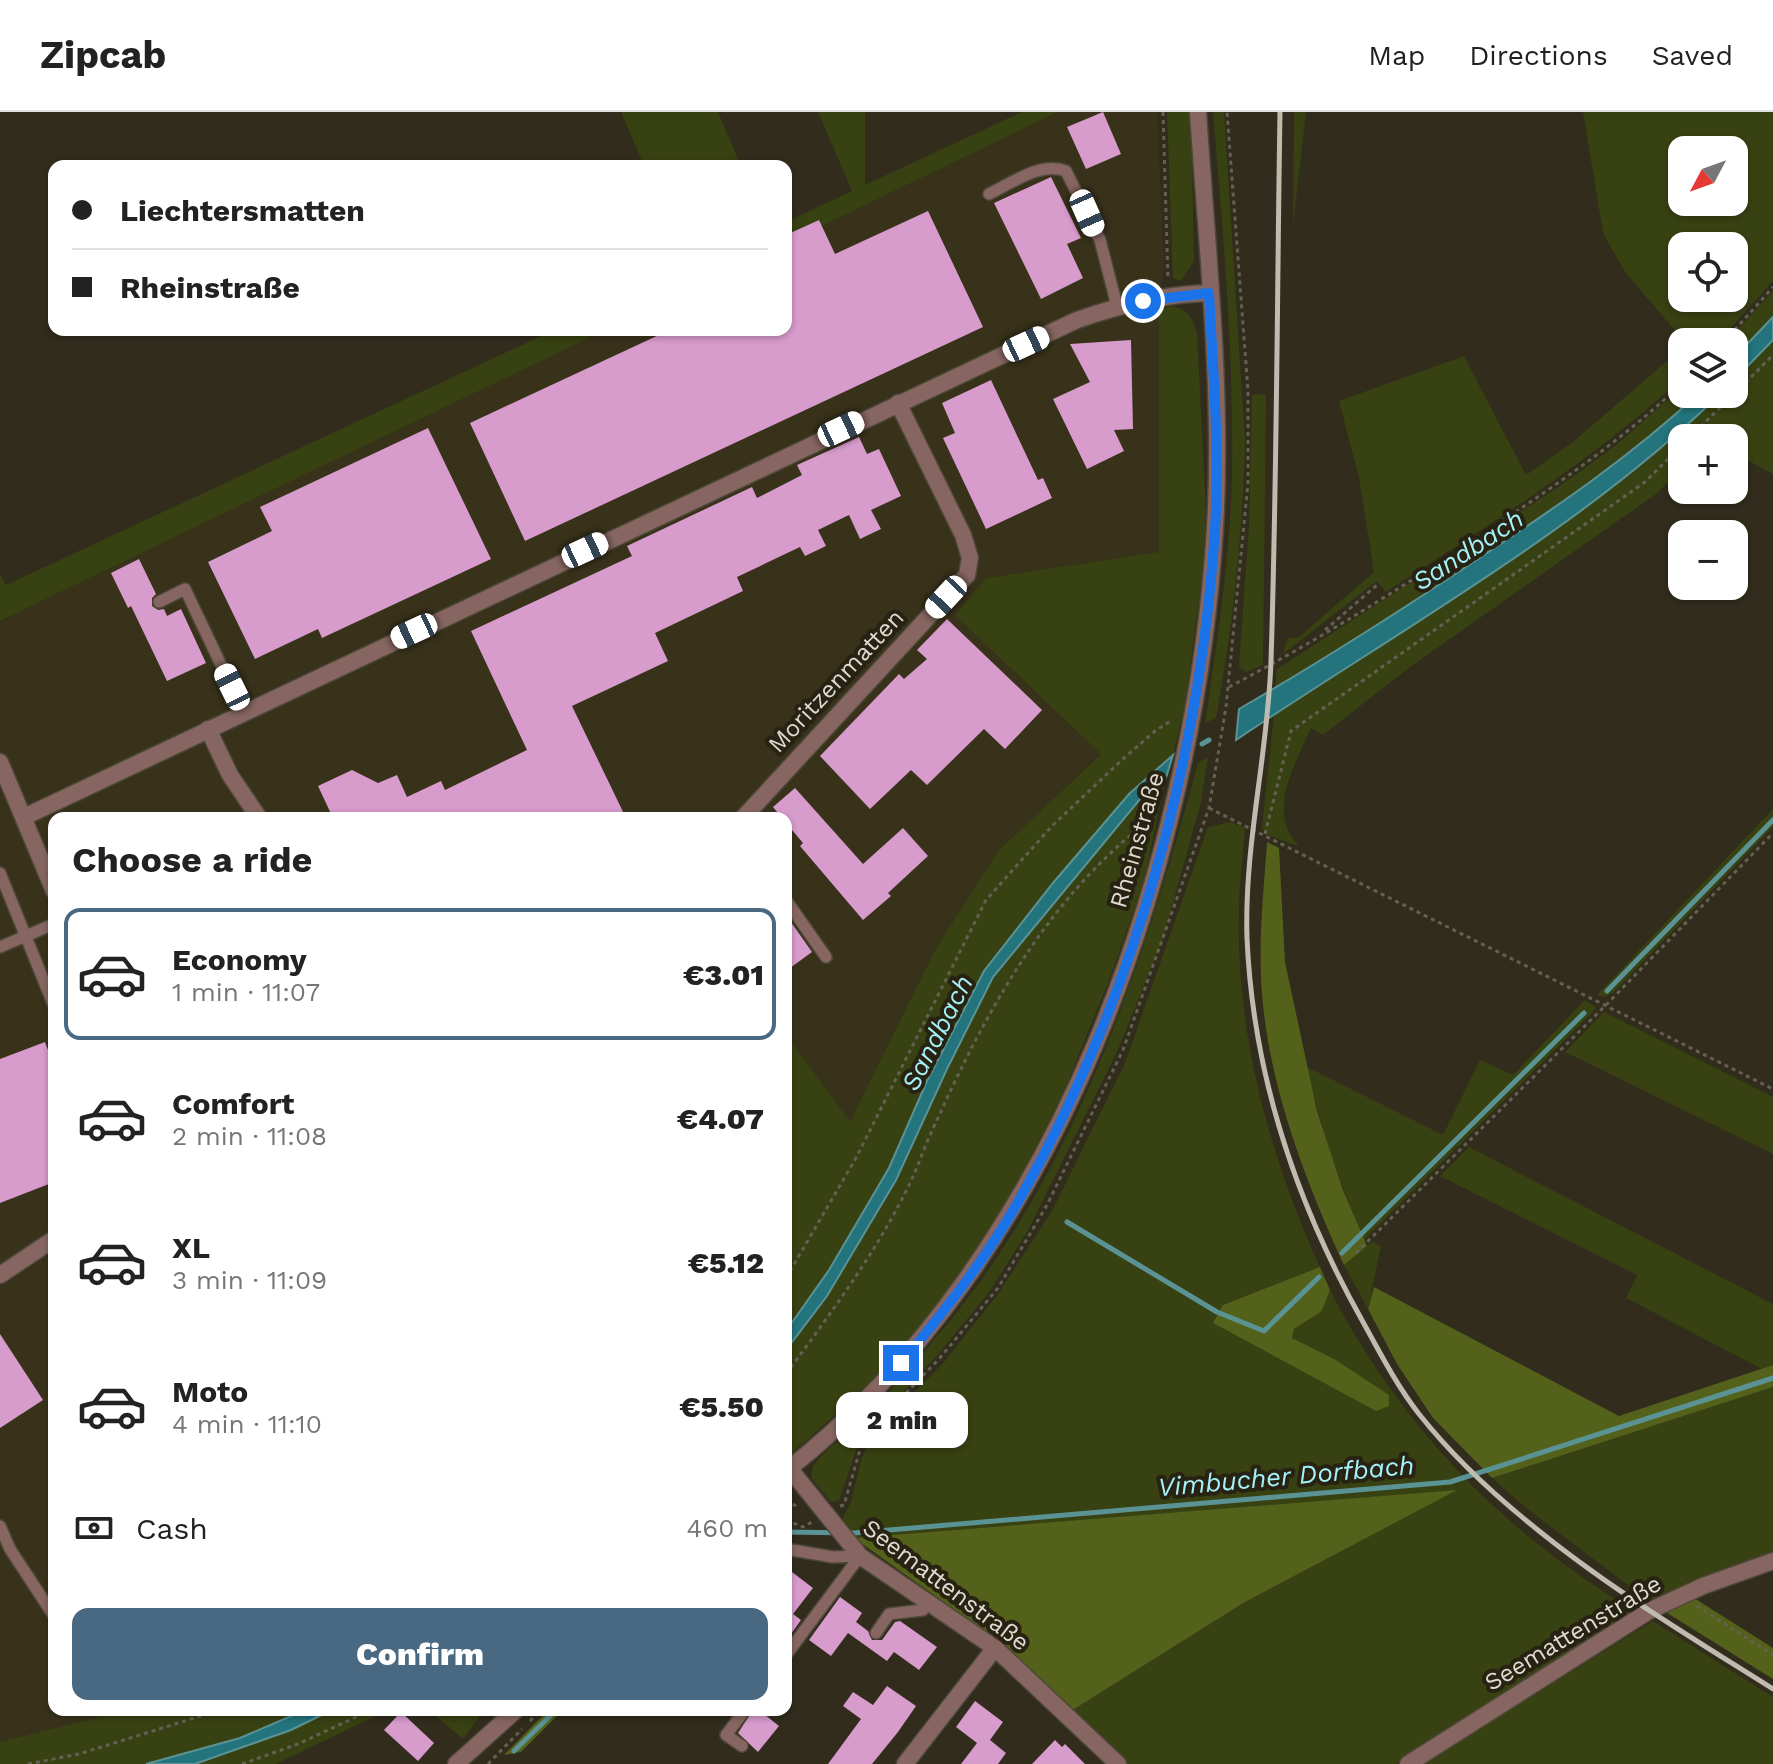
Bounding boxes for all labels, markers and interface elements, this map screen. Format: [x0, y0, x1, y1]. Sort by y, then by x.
text: Zipcab [40, 33, 166, 77]
text: Map [1368, 39, 1425, 72]
text: Directions [1469, 39, 1608, 72]
text: Saved [1652, 39, 1733, 72]
north arrow [1668, 136, 1748, 216]
map controls [1668, 136, 1748, 600]
car [1066, 186, 1108, 240]
text: Liechtersmatten [120, 193, 365, 228]
button: locate [1668, 232, 1748, 312]
text: Rheinstraße [120, 270, 300, 305]
route start [1125, 283, 1161, 319]
car [999, 323, 1053, 365]
button: layers [1668, 328, 1748, 408]
car [814, 408, 868, 450]
button: + [1668, 424, 1748, 504]
water label: Sandbach [1407, 503, 1529, 597]
button: − [1668, 520, 1748, 600]
car [558, 529, 612, 571]
car [921, 571, 971, 623]
street label: Moritzenmatten [762, 604, 910, 758]
car [387, 610, 441, 652]
car [211, 660, 253, 714]
street label: Rheinstraße [1104, 769, 1170, 911]
text: Choose a ride [72, 839, 312, 881]
icon: car [76, 938, 148, 1010]
text: Economy [172, 942, 307, 977]
text: €3.01 [683, 957, 764, 992]
water label: Sandbach [895, 970, 979, 1096]
text: 1 min · 11:07 [172, 977, 320, 1007]
icon: car [76, 1082, 148, 1154]
text: Comfort [172, 1086, 294, 1121]
text: €4.07 [677, 1101, 764, 1136]
text: 2 min · 11:08 [172, 1121, 327, 1151]
icon: car [76, 1226, 148, 1298]
text: XL [172, 1230, 210, 1265]
text: €5.12 [688, 1245, 764, 1280]
text: 3 min · 11:09 [172, 1265, 327, 1295]
route end [883, 1345, 919, 1381]
icon: car [76, 1370, 148, 1442]
text: Moto [172, 1374, 248, 1409]
text: €5.50 [679, 1389, 764, 1424]
callout: 2 min [835, 1391, 967, 1447]
text: 2 min [867, 1405, 937, 1435]
text: 4 min · 11:10 [172, 1409, 322, 1439]
water label: Vimbucher Dorfbach [1157, 1450, 1415, 1502]
icon: cash [72, 1506, 116, 1550]
text: Cash [136, 1511, 208, 1546]
text: 460 m [686, 1513, 768, 1543]
street label: Seemattenstraße [857, 1513, 1035, 1657]
street label: Seemattenstraße [1480, 1569, 1666, 1697]
button: Confirm [72, 1608, 768, 1700]

